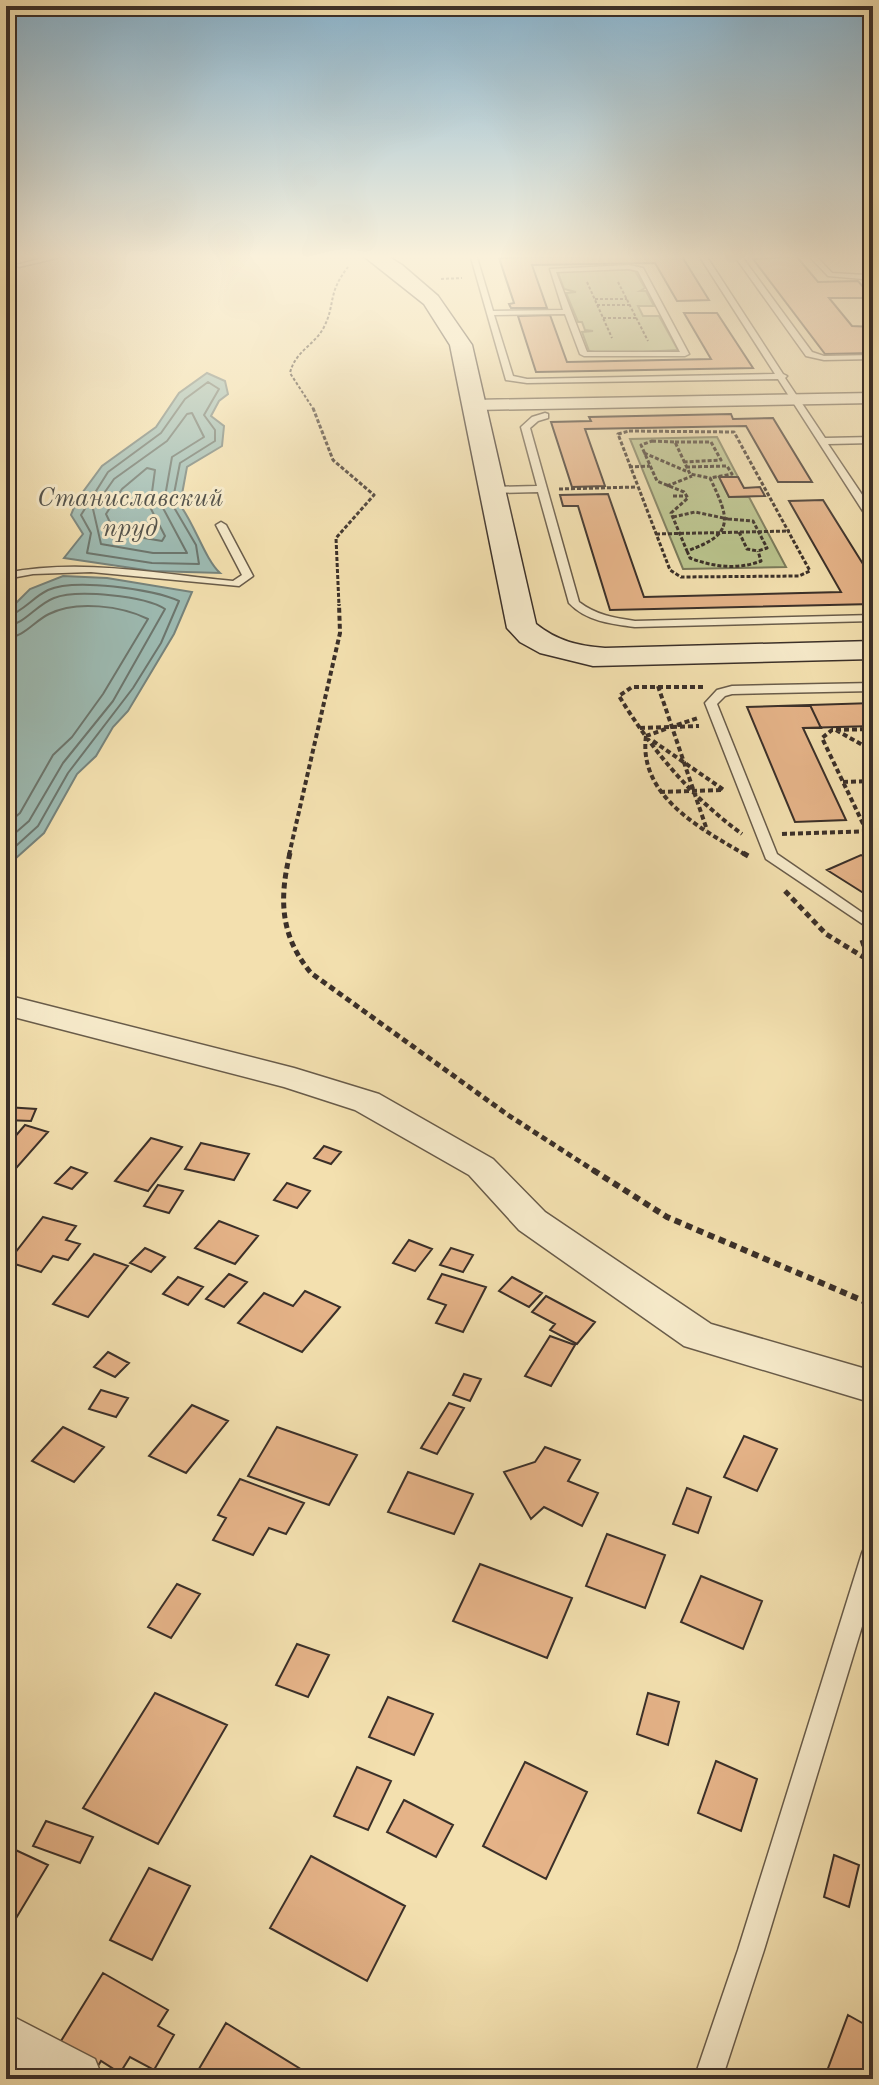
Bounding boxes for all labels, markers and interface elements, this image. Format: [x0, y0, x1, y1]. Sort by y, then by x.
water label: Станиславский пруд [37, 486, 223, 542]

